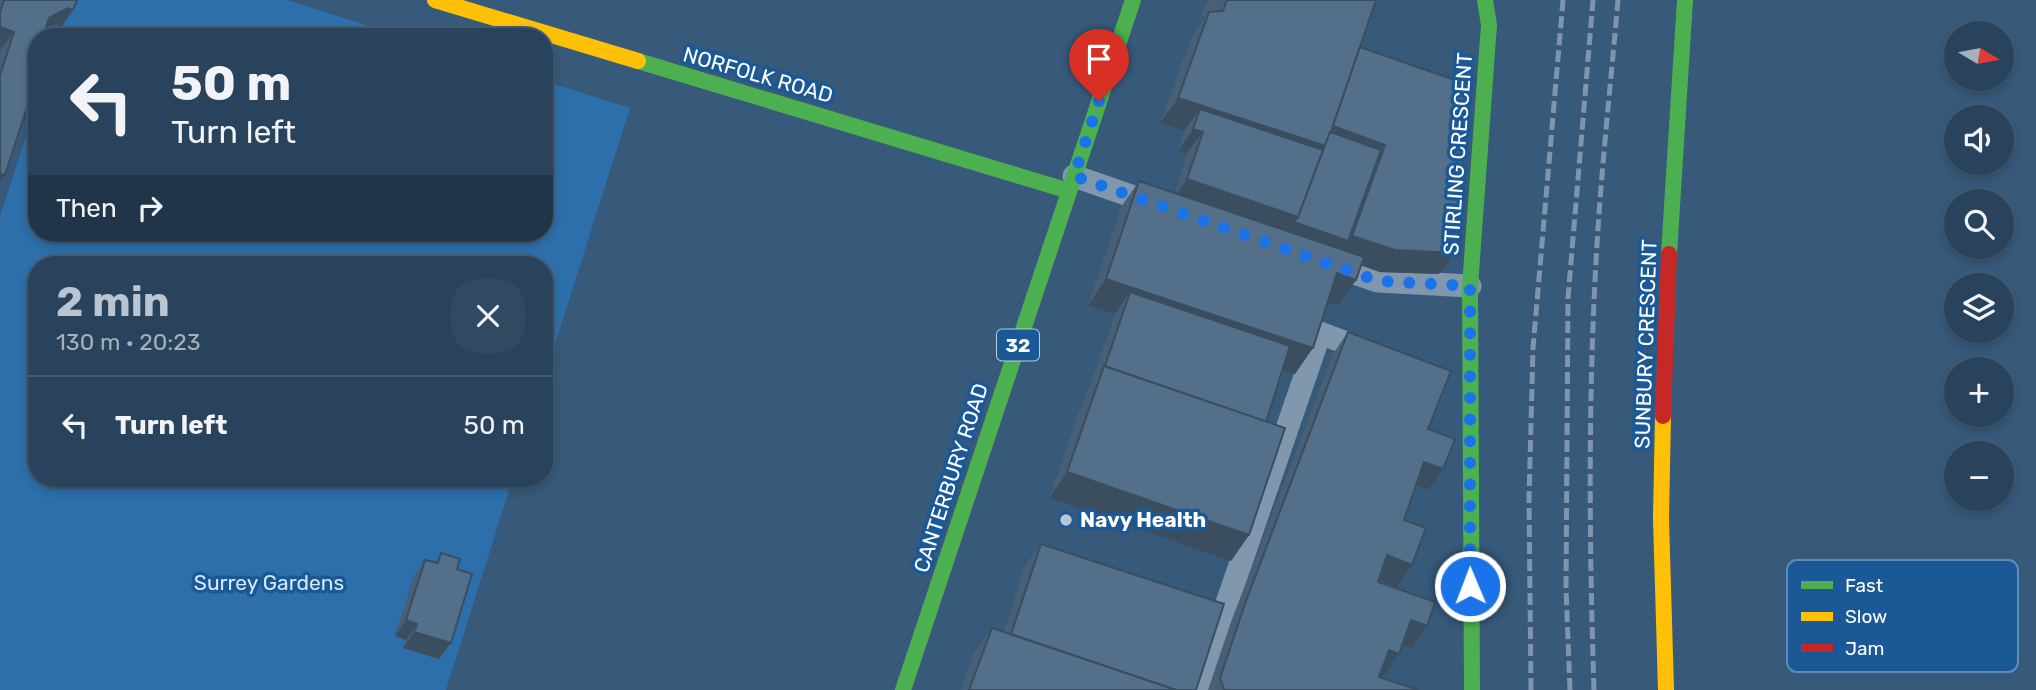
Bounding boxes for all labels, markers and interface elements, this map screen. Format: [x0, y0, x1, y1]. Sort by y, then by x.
north arrow [1944, 21, 2014, 91]
map controls [1944, 21, 2014, 511]
pin [1069, 29, 1129, 101]
icon: arrive [1080, 40, 1118, 78]
street label: NORFOLK ROAD [680, 41, 836, 108]
street label: STIRLING CRESCENT [1438, 52, 1477, 256]
text: 50 m [171, 54, 291, 112]
icon: left [56, 56, 147, 147]
button: sound [1944, 105, 2014, 175]
text: Turn left [171, 113, 296, 151]
icon: right [131, 189, 169, 227]
button: search [1944, 189, 2014, 259]
text: Then [56, 193, 117, 224]
street label: SUNBURY CRESCENT [1629, 239, 1662, 449]
button: layers [1944, 273, 2014, 343]
text: 2 min [56, 277, 170, 327]
button: close [451, 279, 525, 353]
text: 130 m · 20:23 [56, 328, 201, 356]
road number: 32 [997, 330, 1039, 360]
button: + [1944, 357, 2014, 427]
street label: CANTERBURY ROAD [908, 380, 993, 576]
icon: left [56, 406, 94, 444]
text: Turn left [115, 410, 227, 441]
text: 50 m [464, 410, 525, 441]
button: − [1944, 441, 2014, 511]
place label: Navy Health [1080, 507, 1206, 532]
marker: Navy Health [1058, 512, 1074, 528]
position arrow [1433, 549, 1507, 623]
legend [1787, 560, 2018, 672]
park label: Surrey Gardens [194, 570, 344, 595]
text: Fast [1845, 574, 1884, 597]
text: Slow [1845, 605, 1887, 628]
text: Jam [1845, 637, 1884, 660]

